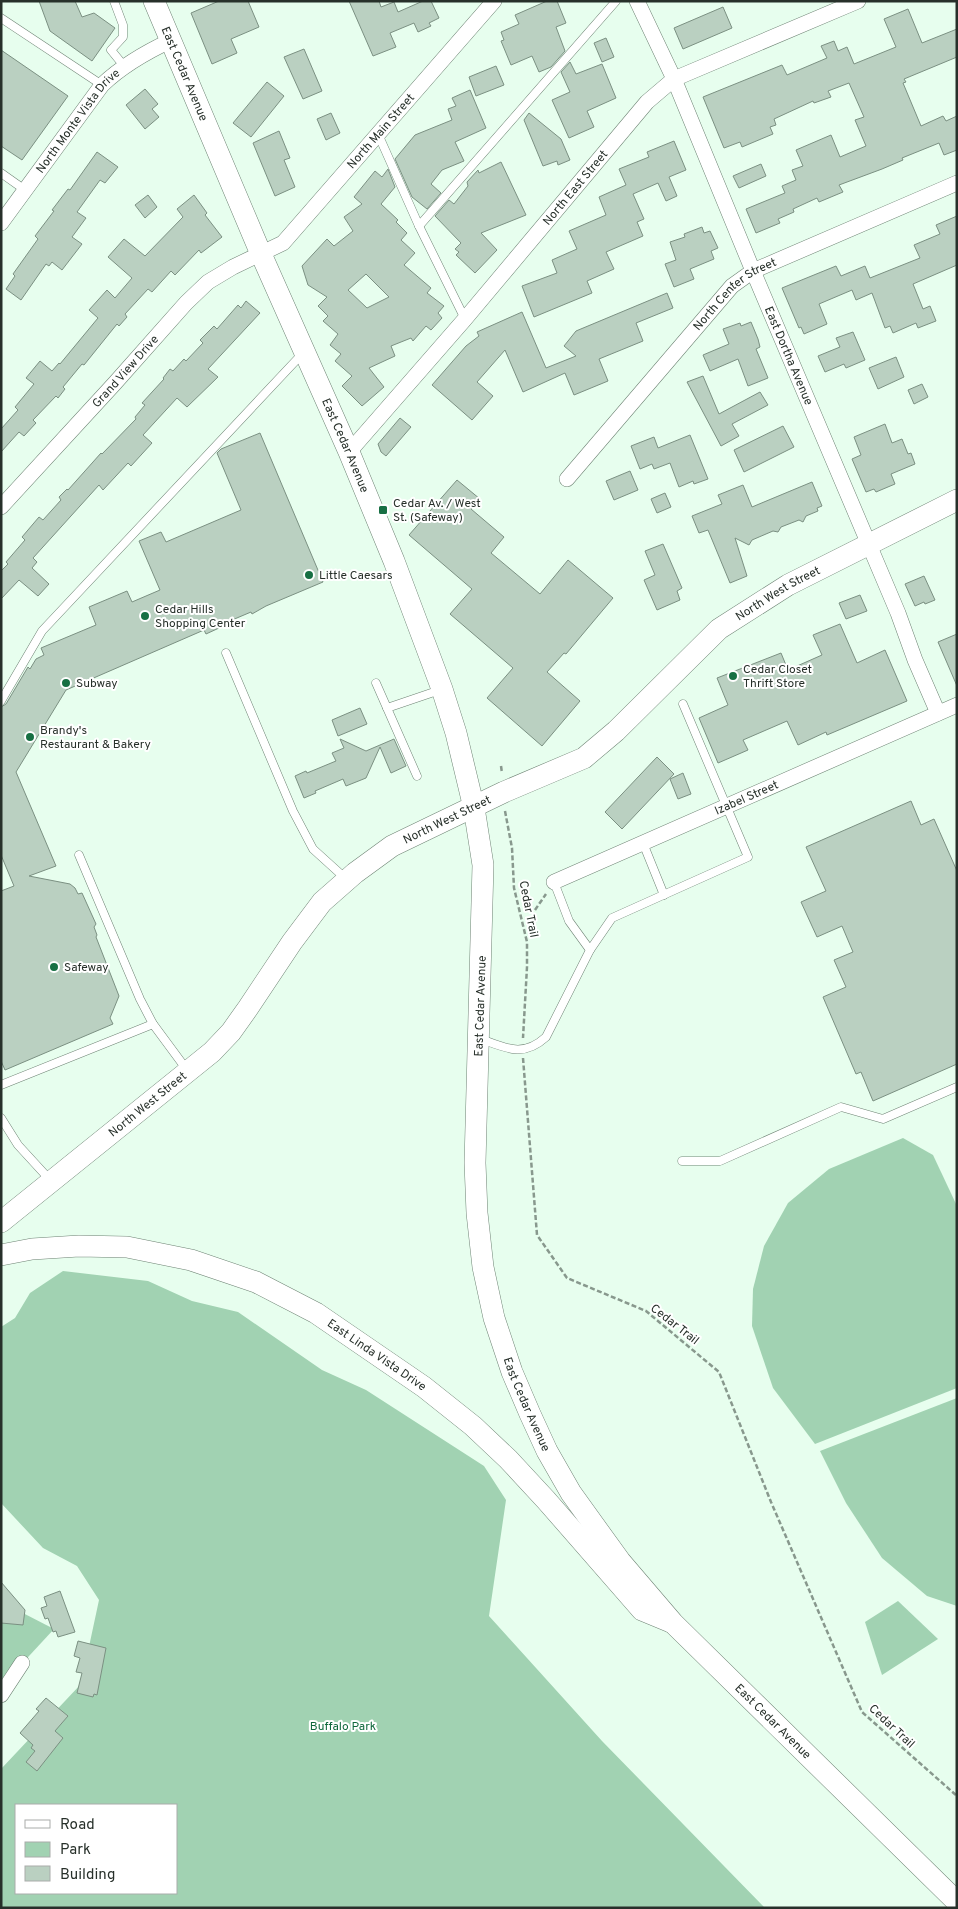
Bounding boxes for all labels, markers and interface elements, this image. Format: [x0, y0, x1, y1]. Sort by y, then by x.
street label: East Cedar Avenue [157, 24, 211, 124]
street label: North Monte Vista Drive [33, 66, 124, 177]
street label: North Main Street [344, 91, 419, 173]
street label: North East Street [540, 147, 612, 229]
street label: North Center Street [690, 255, 779, 335]
street label: East Dortha Avenue [760, 304, 816, 408]
street label: Grand View Drive [89, 332, 163, 412]
street label: East Cedar Avenue [317, 396, 372, 495]
place label: Cedar Av. / West St. (Safeway) [393, 496, 481, 526]
marker: Cedar Av. / West St. (Safeway) [377, 504, 389, 516]
street label: North West Street [733, 563, 823, 625]
place label: Little Caesars [319, 568, 393, 584]
marker: Little Caesars [303, 569, 315, 581]
place label: Cedar Hills Shopping Center [155, 602, 246, 632]
marker: Cedar Hills Shopping Center [139, 610, 151, 622]
place label: Cedar Closet Thrift Store [743, 662, 812, 692]
marker: Cedar Closet Thrift Store [727, 670, 739, 682]
place label: Subway [76, 676, 118, 692]
marker: Subway [60, 677, 72, 689]
place label: Brandy's Restaurant & Bakery [40, 723, 151, 753]
marker: Brandy's Restaurant & Bakery [24, 731, 36, 743]
street label: Izabel Street [712, 777, 781, 820]
street label: North West Street [401, 792, 494, 848]
street label: Cedar Trail [515, 879, 541, 939]
street label: East Cedar Avenue [471, 955, 491, 1057]
place label: Safeway [64, 960, 109, 976]
marker: Safeway [48, 961, 60, 973]
street label: North West Street [106, 1069, 190, 1141]
street label: Cedar Trail [647, 1301, 702, 1349]
street label: East Linda Vista Drive [324, 1316, 429, 1395]
street label: East Cedar Avenue [499, 1355, 553, 1454]
street label: East Cedar Avenue [731, 1681, 814, 1763]
street label: Cedar Trail [865, 1701, 918, 1752]
park label: Buffalo Park [310, 1719, 376, 1735]
legend [15, 1804, 178, 1894]
text: Road [60, 1816, 95, 1835]
text: Park [60, 1841, 91, 1860]
text: Building [60, 1866, 115, 1885]

